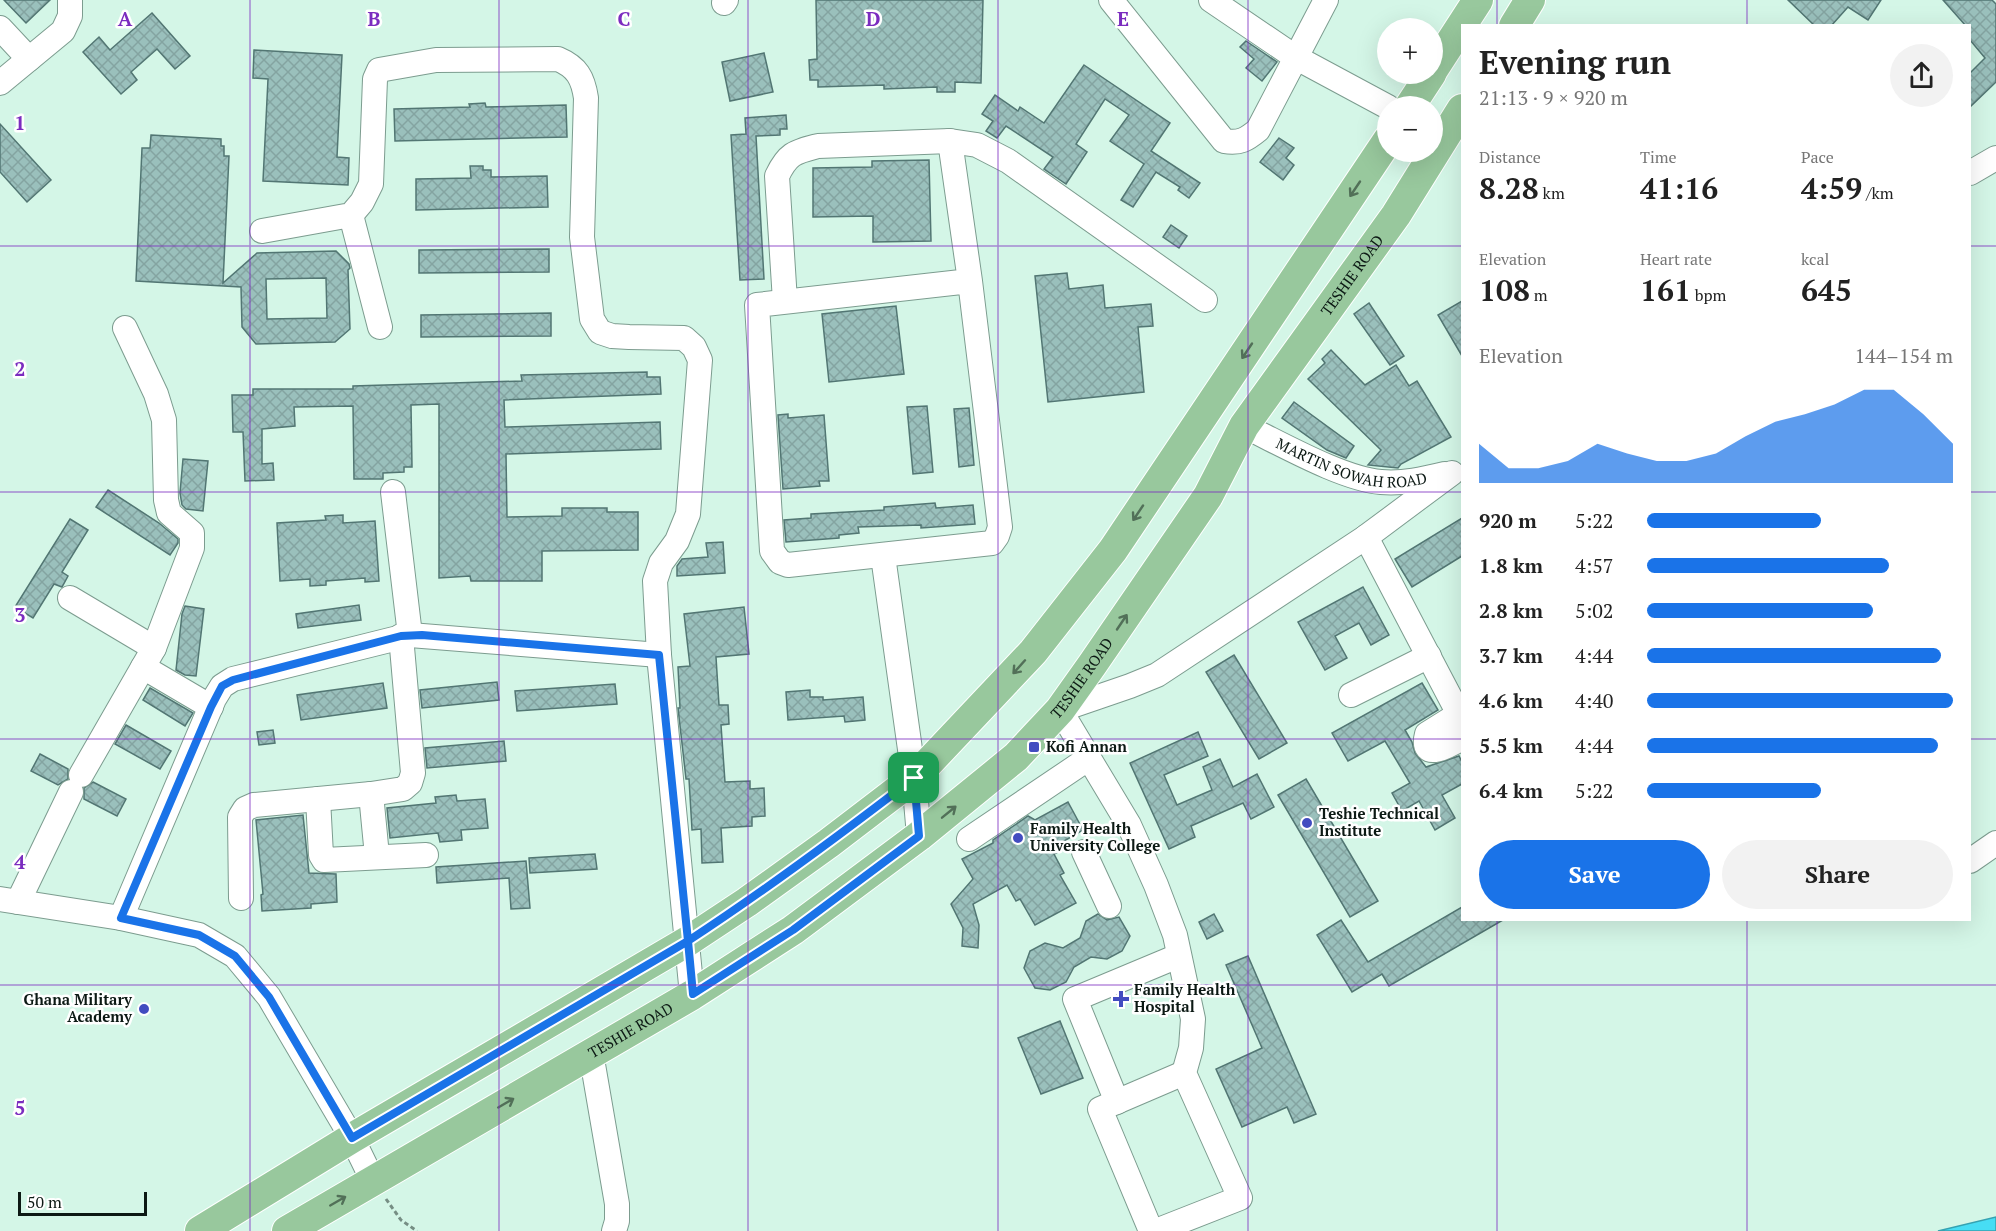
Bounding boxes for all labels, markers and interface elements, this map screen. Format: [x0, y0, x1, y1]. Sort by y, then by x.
text: A [118, 5, 133, 32]
text: B [368, 5, 381, 32]
text: C [617, 5, 631, 32]
text: D [866, 5, 880, 32]
text: E [1117, 5, 1129, 32]
map controls [1377, 18, 1443, 162]
button: + [1377, 18, 1443, 84]
text: Evening run [1479, 40, 1671, 83]
button: share [1890, 44, 1953, 107]
text: 21:13 · 9 × 920 m [1479, 84, 1628, 111]
button: − [1377, 96, 1443, 162]
text: 1 [14, 109, 26, 136]
text: Distance [1479, 146, 1541, 168]
text: Time [1640, 146, 1677, 168]
text: Pace [1801, 146, 1834, 168]
text: 8.28 [1479, 168, 1539, 208]
text: 41:16 [1640, 168, 1718, 208]
text: 4:59 [1801, 168, 1862, 208]
one-way arrow [1349, 180, 1361, 197]
text: km [1539, 182, 1565, 204]
text: /km [1862, 182, 1894, 204]
street label: TESHIE ROAD [1316, 230, 1388, 319]
text: Elevation [1479, 248, 1546, 270]
text: Heart rate [1640, 248, 1712, 270]
text: kcal [1801, 248, 1829, 270]
text: 108 [1479, 270, 1530, 310]
text: 161 [1640, 270, 1691, 310]
text: 645 [1801, 270, 1852, 310]
text: m [1530, 284, 1548, 306]
text: bpm [1691, 284, 1726, 306]
one-way arrow [1241, 342, 1253, 359]
text: Elevation [1479, 342, 1563, 369]
text: 144–154 m [1854, 342, 1953, 369]
text: 2 [14, 355, 26, 382]
street label: MARTIN SOWAH ROAD [1273, 433, 1429, 491]
one-way arrow [1132, 504, 1144, 521]
text: 920 m [1479, 507, 1537, 534]
text: 5:22 [1575, 507, 1614, 534]
text: 1.8 km [1479, 552, 1543, 579]
text: 4:57 [1575, 552, 1614, 579]
text: 2.8 km [1479, 597, 1543, 624]
text: 5:02 [1575, 597, 1614, 624]
text: 3 [14, 601, 26, 628]
one-way arrow [1116, 614, 1128, 631]
street label: TESHIE ROAD [1046, 633, 1117, 723]
text: 3.7 km [1479, 642, 1543, 669]
text: 4:44 [1575, 642, 1614, 669]
one-way arrow [1012, 659, 1026, 674]
text: 4.6 km [1479, 687, 1543, 714]
text: 4:40 [1575, 687, 1614, 714]
text: 5.5 km [1479, 732, 1543, 759]
text: 4:44 [1575, 732, 1614, 759]
place label: Kofi Annan [1046, 736, 1127, 756]
marker: Kofi Annan [1027, 740, 1041, 754]
pin [888, 752, 939, 803]
icon: arrive [897, 761, 930, 794]
text: 6.4 km [1479, 777, 1543, 804]
text: 5:22 [1575, 777, 1614, 804]
place label: Teshie Technical Institute [1319, 803, 1439, 840]
one-way arrow [941, 805, 957, 818]
marker: Teshie Technical Institute [1300, 816, 1314, 830]
place label: Family Health University College [1030, 818, 1160, 855]
marker: Family Health University College [1011, 831, 1025, 845]
button: Save [1479, 840, 1710, 909]
button: Share [1722, 840, 1953, 909]
text: 4 [14, 848, 26, 875]
place label: Family Health Hospital [1134, 979, 1236, 1016]
place label: Ghana Military Academy [24, 989, 133, 1026]
marker: Family Health Hospital [1112, 990, 1130, 1008]
street label: TESHIE ROAD [584, 997, 676, 1062]
marker: Ghana Military Academy [137, 1002, 151, 1016]
text: 5 [14, 1094, 26, 1121]
one-way arrow [497, 1097, 514, 1109]
scale bar [18, 1189, 147, 1216]
text: 50 m [27, 1191, 62, 1213]
one-way arrow [329, 1195, 346, 1207]

